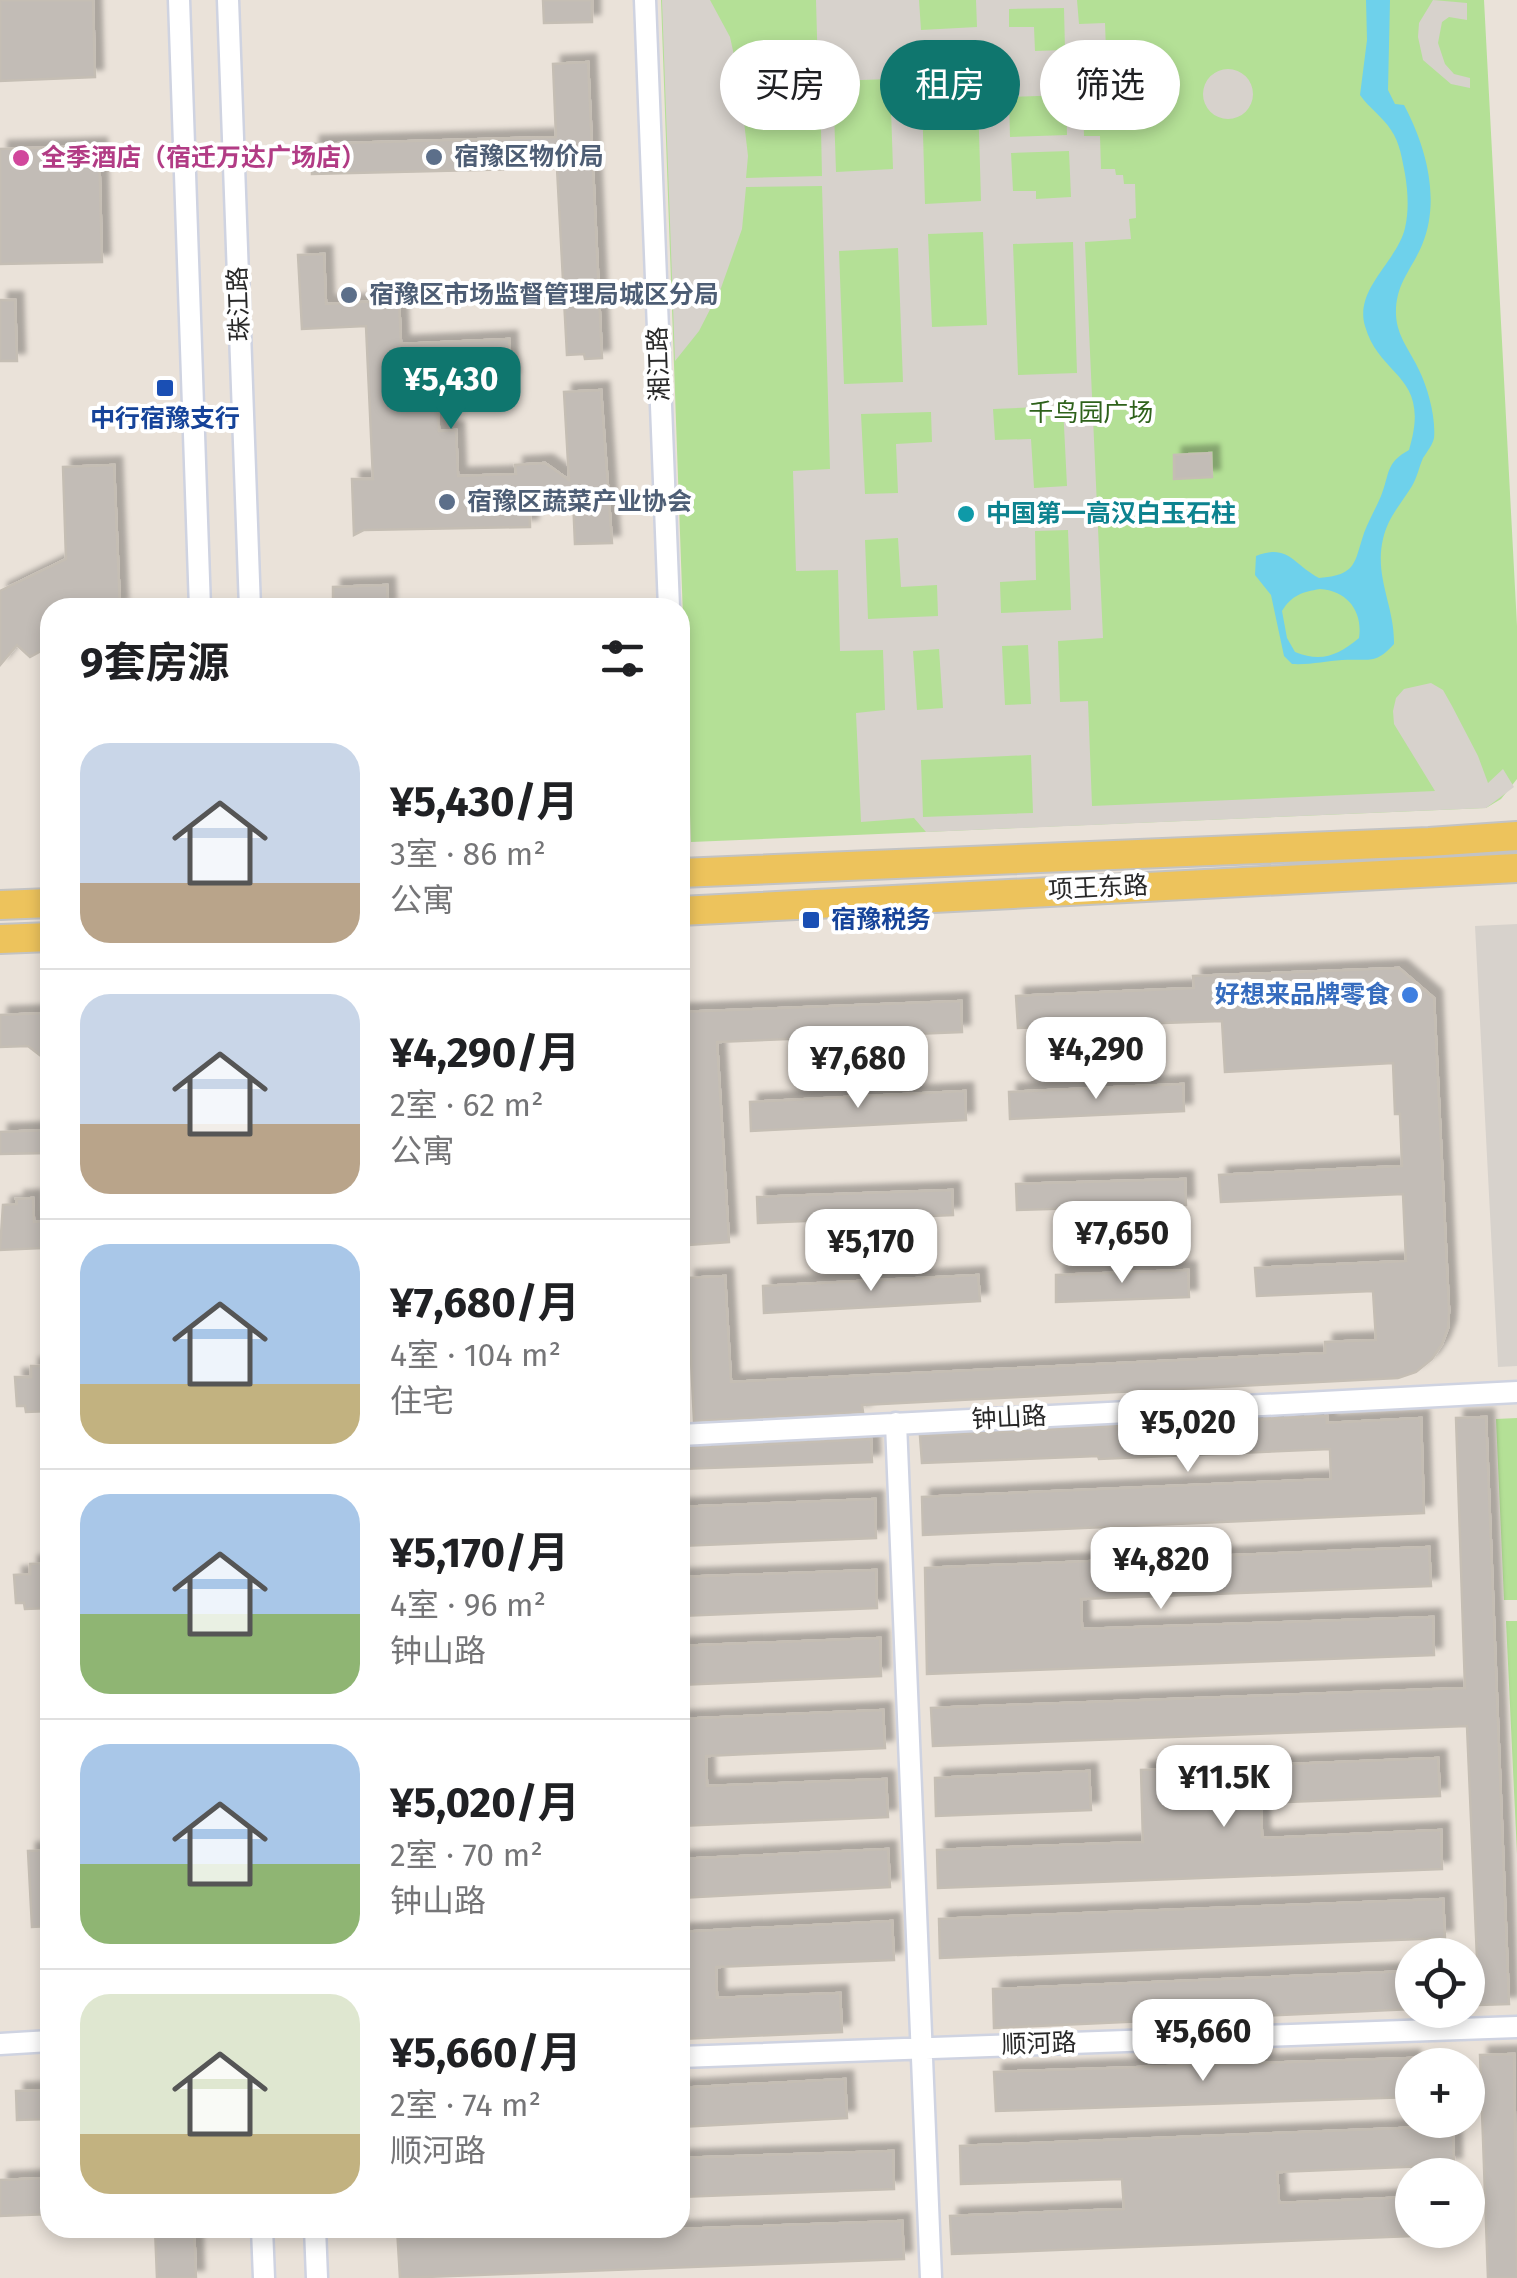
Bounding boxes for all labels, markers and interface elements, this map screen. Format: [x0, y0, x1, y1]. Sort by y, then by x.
chip: 买房 [720, 40, 860, 130]
chip: 租房 [880, 40, 1020, 130]
chip: 筛选 [1040, 40, 1180, 130]
place label: 宿豫区物价局 [454, 142, 604, 172]
place label: 全季酒店（宿迁万达广场店） [41, 143, 366, 173]
marker: 宿豫区物价局 [423, 146, 445, 168]
marker: 全季酒店（宿迁万达广场店） [10, 147, 32, 169]
street label: 珠江路 [223, 266, 255, 342]
place label: 宿豫区市场监督管理局城区分局 [369, 280, 719, 310]
marker: 宿豫区市场监督管理局城区分局 [338, 284, 360, 306]
street label: 湘江路 [643, 326, 675, 402]
pin: ¥5,430 [370, 347, 532, 432]
text: ¥5,430 [404, 360, 498, 398]
marker: 中行宿豫支行 [154, 377, 176, 399]
park label: 千鸟园广场 [1028, 398, 1154, 428]
place label: 中行宿豫支行 [90, 404, 240, 434]
place label: 宿豫区蔬菜产业协会 [467, 487, 692, 517]
marker: 宿豫区蔬菜产业协会 [436, 491, 458, 513]
place label: 中国第一高汉白玉石柱 [986, 499, 1236, 529]
marker: 中国第一高汉白玉石柱 [955, 503, 977, 525]
icon: filters [595, 631, 650, 686]
text: 9套房源 [80, 638, 230, 688]
text: ¥5,430/月 [390, 777, 578, 827]
icon: home [160, 783, 280, 903]
text: 3室 · 86 m² [390, 835, 546, 873]
street label: 项王东路 [1047, 870, 1149, 906]
text: 公寓 [390, 881, 454, 919]
place label: 宿豫税务 [831, 905, 931, 935]
marker: 宿豫税务 [800, 909, 822, 931]
place label: 好想来品牌零食 [1215, 980, 1390, 1010]
marker: 好想来品牌零食 [1399, 984, 1421, 1006]
pin: ¥4,290 [1015, 1017, 1177, 1102]
pin: ¥7,680 [777, 1026, 939, 1111]
text: ¥4,290/月 [390, 1028, 580, 1078]
text: ¥4,290 [1048, 1030, 1144, 1068]
icon: home [160, 1034, 280, 1154]
text: ¥7,680 [810, 1039, 906, 1077]
text: 2室 · 62 m² [390, 1086, 544, 1124]
text: 公寓 [390, 1132, 454, 1170]
pin: ¥7,650 [1041, 1201, 1203, 1286]
pin: ¥5,170 [790, 1209, 952, 1294]
text: ¥7,650 [1075, 1214, 1169, 1252]
text: ¥5,170 [827, 1222, 915, 1260]
text: ¥7,680/月 [390, 1278, 580, 1328]
icon: home [160, 1284, 280, 1404]
text: 4室 · 104 m² [390, 1336, 561, 1374]
text: 住宅 [390, 1382, 454, 1420]
pin: ¥5,020 [1107, 1390, 1269, 1475]
street label: 钟山路 [971, 1401, 1047, 1435]
text: ¥5,020 [1140, 1403, 1236, 1441]
pin: ¥4,820 [1080, 1527, 1242, 1612]
text: ¥5,170/月 [390, 1528, 569, 1578]
icon: home [160, 1534, 280, 1654]
text: ¥4,820 [1113, 1540, 1209, 1578]
text: 4室 · 96 m² [390, 1586, 546, 1624]
text: 钟山路 [390, 1632, 486, 1670]
pin: ¥11.5K [1143, 1745, 1305, 1830]
text: ¥11.5K [1178, 1758, 1270, 1796]
text: ¥5,020/月 [390, 1778, 580, 1828]
icon: home [160, 1784, 280, 1904]
text: 2室 · 70 m² [390, 1836, 543, 1874]
text: 钟山路 [390, 1882, 486, 1920]
map controls [1395, 1938, 1485, 2248]
button: locate [1395, 1938, 1485, 2028]
pin: ¥5,660 [1122, 1999, 1284, 2084]
text: ¥5,660 [1154, 2012, 1252, 2050]
text: ¥5,660/月 [390, 2028, 581, 2078]
street label: 顺河路 [1001, 2028, 1077, 2060]
icon: home [160, 2034, 280, 2154]
button: + [1395, 2048, 1485, 2138]
text: 2室 · 74 m² [390, 2086, 541, 2124]
text: 顺河路 [390, 2132, 486, 2170]
button: − [1395, 2158, 1485, 2248]

